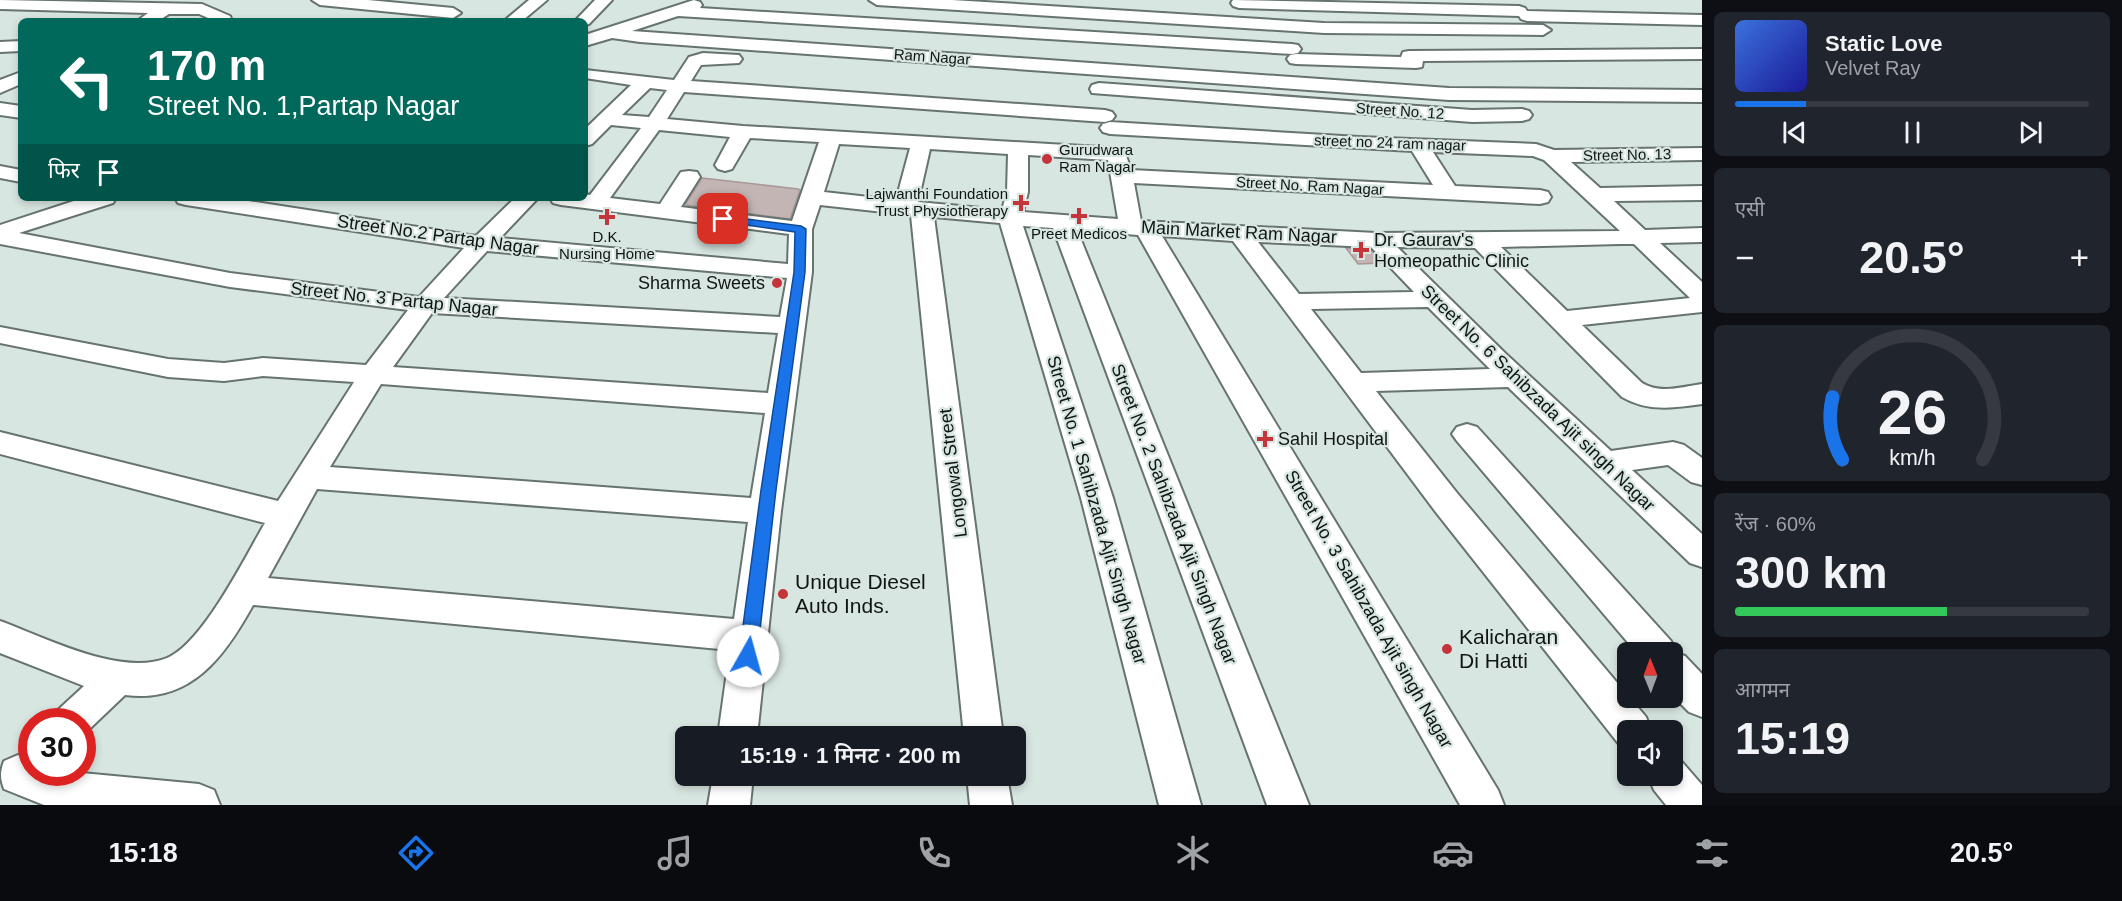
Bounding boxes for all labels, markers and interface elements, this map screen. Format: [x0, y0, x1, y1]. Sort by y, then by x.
text: Static Love [1825, 31, 1942, 56]
icon: left [48, 42, 126, 120]
text: 170 m [147, 42, 266, 89]
street label: Ram Nagar [893, 45, 971, 68]
text: Velvet Ray [1825, 57, 1921, 79]
text: Street No. 1,Partap Nagar [147, 91, 459, 121]
street label: Street No. 12 [1355, 99, 1445, 122]
icon: previous [1778, 116, 1811, 149]
icon: pause [1896, 116, 1929, 149]
icon: next [2014, 116, 2047, 149]
street label: street no 24 ram nagar [1314, 131, 1466, 154]
place label: Gurudwara Ram Nagar [1059, 141, 1136, 175]
street label: Street No. 13 [1583, 145, 1671, 164]
marker: Gurudwara Ram Nagar [1040, 152, 1054, 166]
icon: arrive [92, 156, 125, 189]
text: फिर [48, 158, 80, 183]
street label: Street No. Ram Nagar [1235, 173, 1385, 198]
place label: Lajwanthi Foundation Trust Physiotherapy [865, 185, 1008, 219]
pin [697, 193, 748, 244]
marker: Lajwanthi Foundation Trust Physiotherapy [1012, 194, 1030, 212]
text: एसी [1735, 198, 1765, 220]
icon: arrive [706, 202, 739, 235]
marker: D.K. Nursing Home [598, 208, 616, 226]
marker: Preet Medicos [1072, 209, 1086, 223]
street label: Street No.2 Partap Nagar [336, 211, 540, 259]
street label: Main Market Ram Nagar [1141, 217, 1337, 247]
place label: Preet Medicos [1031, 225, 1127, 242]
place label: D.K. Nursing Home [559, 228, 655, 262]
place label: Dr. Gaurav's Homeopathic Clinic [1374, 230, 1529, 271]
text: 20.5° [1859, 232, 1965, 283]
text: − [1735, 239, 1754, 276]
text: + [2070, 239, 2089, 276]
marker: Dr. Gaurav's Homeopathic Clinic [1352, 241, 1370, 259]
place label: Sharma Sweets [638, 273, 765, 293]
marker: Sharma Sweets [770, 276, 784, 290]
street label: Street No. 3 Partap Nagar [289, 278, 499, 320]
street label: Street No. 6 Sahibzada Ajit singh Nagar [1417, 281, 1659, 515]
street label: Street No. 1 Sahibzada Ajit Singh Nagar [1043, 353, 1151, 667]
street label: Street No. 2 Sahibzada Ajit Singh Nagar [1107, 361, 1241, 667]
text: 26 [1877, 378, 1947, 447]
street label: Longowal Street [935, 407, 971, 539]
place label: Sahil Hospital [1278, 429, 1388, 449]
marker: Sahil Hospital [1256, 430, 1274, 448]
text: km/h [1889, 446, 1935, 470]
street label: Street No. 3 Sahibzada Ajit singh Nagar [1281, 467, 1457, 751]
text: रेंज · 60% [1735, 513, 1816, 535]
text: 300 km [1735, 547, 1888, 598]
place label: Unique Diesel Auto Inds. [795, 570, 926, 617]
marker: Unique Diesel Auto Inds. [776, 587, 790, 601]
position arrow [716, 624, 780, 688]
place label: Kalicharan Di Hatti [1459, 625, 1558, 672]
marker: Kalicharan Di Hatti [1440, 642, 1454, 656]
north arrow [1617, 642, 1683, 708]
map controls [1617, 642, 1683, 786]
text: आगमन [1735, 679, 1790, 701]
speed limit sign: 30 [18, 708, 96, 786]
text: 15:19 [1735, 713, 1850, 764]
button: sound [1617, 720, 1683, 786]
text: 15:19 · 1 मिनट · 200 m [740, 743, 961, 768]
icon: directions [395, 832, 437, 874]
icon: music [654, 832, 696, 874]
icon: phone [913, 832, 955, 874]
icon: climate [1172, 832, 1214, 874]
icon: car [1432, 832, 1474, 874]
icon: filters [1691, 832, 1733, 874]
text: 15:18 [109, 838, 178, 868]
text: 20.5° [1950, 838, 2013, 868]

